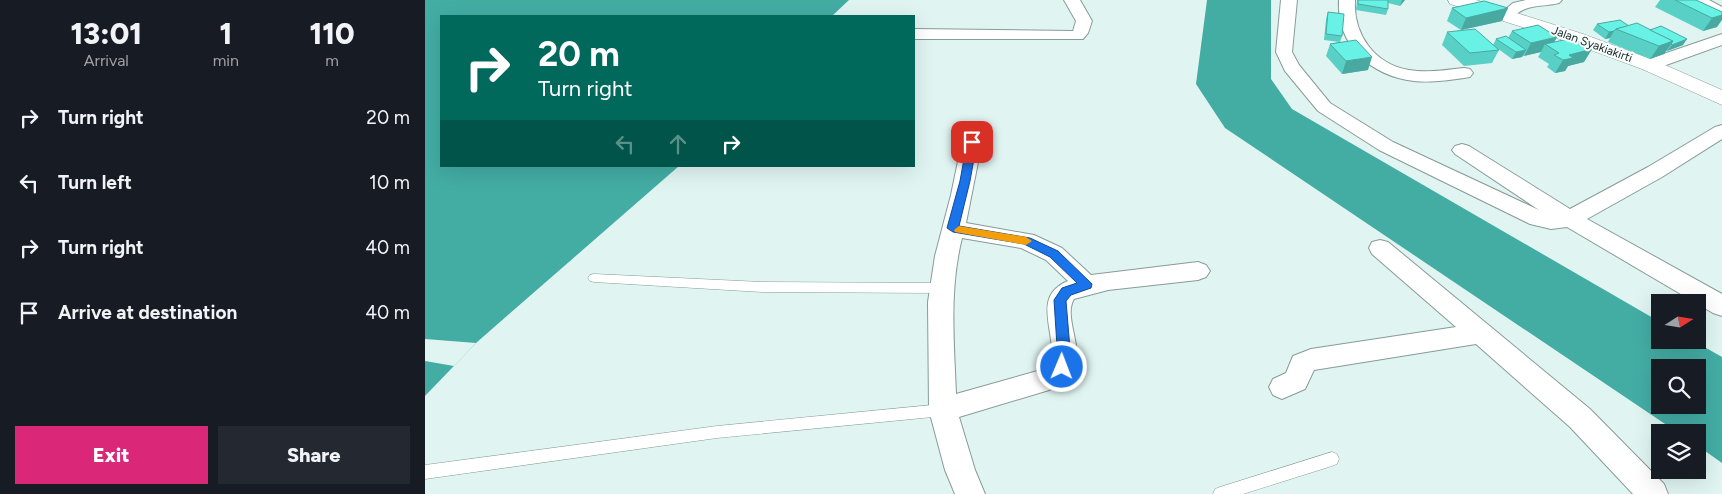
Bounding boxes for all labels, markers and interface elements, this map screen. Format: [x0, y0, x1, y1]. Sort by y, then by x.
text: 13:01 [70, 15, 142, 52]
text: 1 [219, 15, 232, 52]
text: 110 [309, 15, 355, 52]
street label: Jalan Syakiakirti [1550, 23, 1634, 65]
text: 20 m [538, 33, 620, 75]
icon: right [455, 35, 520, 100]
text: Arrival [84, 51, 129, 70]
text: min [213, 51, 239, 70]
text: m [325, 51, 339, 70]
text: Turn right [538, 75, 633, 102]
icon: right [15, 104, 43, 132]
text: Turn right [58, 106, 144, 129]
text: 20 m [366, 106, 410, 129]
pin [951, 121, 993, 163]
icon: arrive [958, 128, 986, 156]
icon: left [611, 130, 639, 158]
icon: ahead [664, 130, 692, 158]
icon: right [717, 130, 745, 158]
icon: left [15, 169, 43, 197]
text: Turn left [58, 171, 132, 194]
text: 10 m [369, 171, 410, 194]
icon: right [15, 234, 43, 262]
text: Turn right [58, 236, 144, 259]
text: 40 m [365, 236, 410, 259]
north arrow [1651, 294, 1706, 349]
map controls [1651, 294, 1706, 479]
icon: arrive [15, 299, 43, 327]
text: Arrive at destination [58, 301, 237, 324]
text: 40 m [365, 301, 410, 324]
position arrow [1035, 340, 1087, 392]
button: search [1651, 359, 1706, 414]
button: layers [1651, 424, 1706, 479]
button: Exit [15, 426, 208, 484]
button: Share [218, 426, 410, 484]

